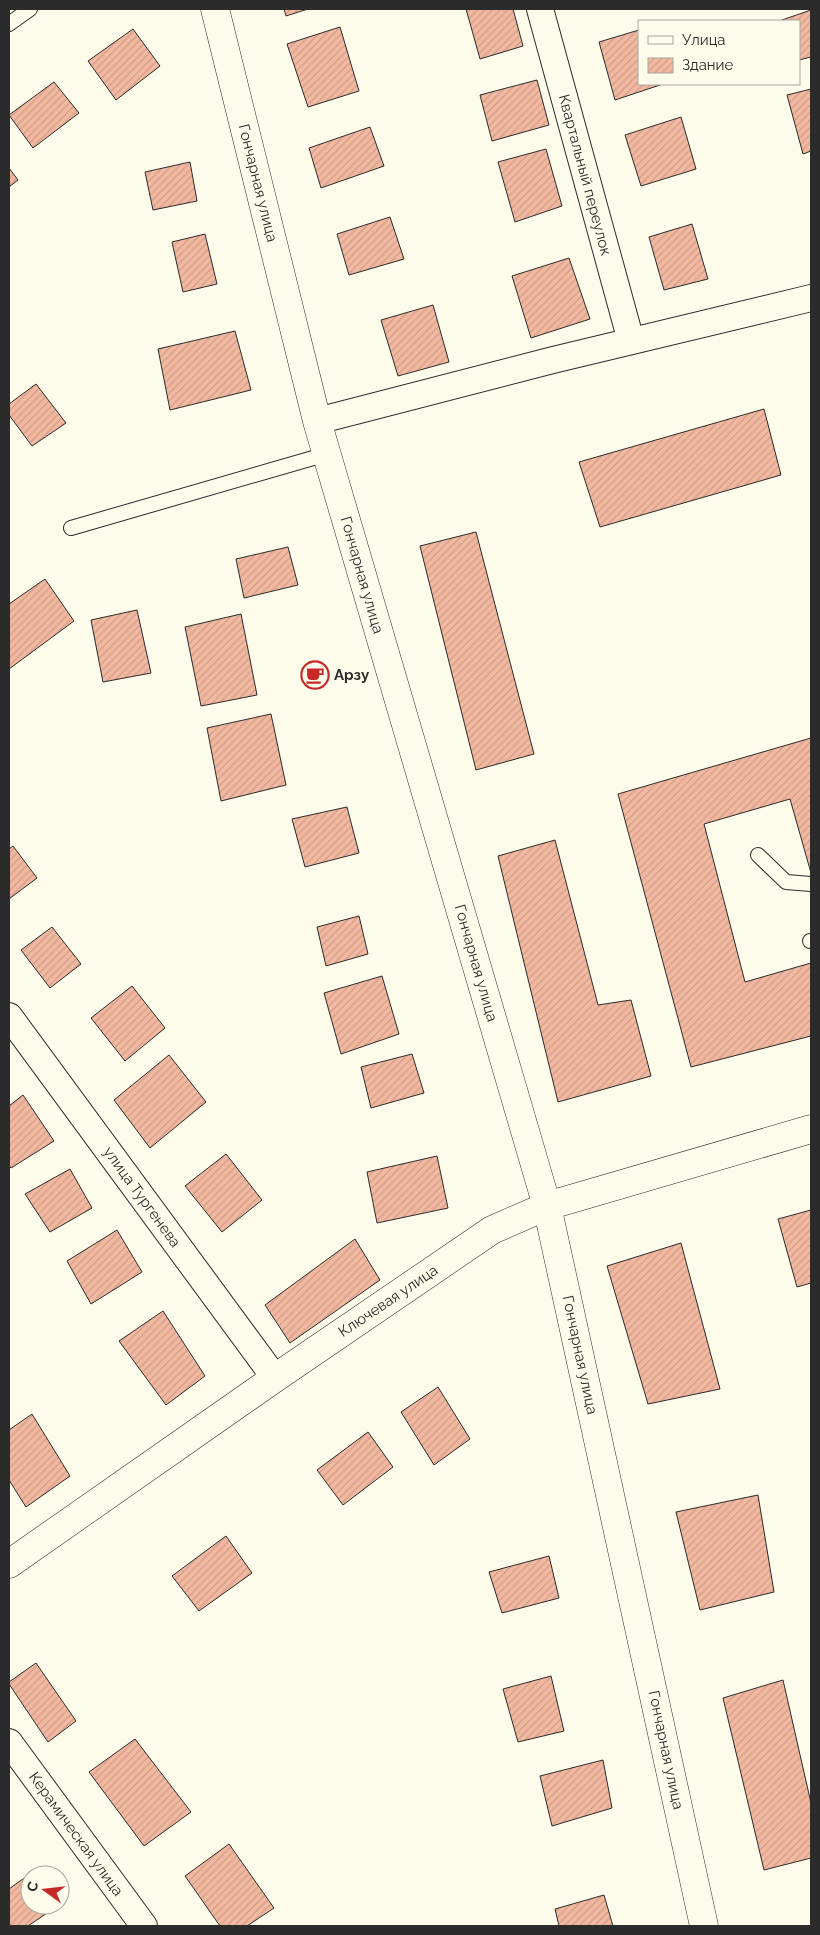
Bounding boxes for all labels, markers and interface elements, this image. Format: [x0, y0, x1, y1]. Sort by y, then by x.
legend [638, 20, 800, 85]
text: Улица [682, 31, 726, 49]
text: Здание [682, 56, 734, 74]
street label: Квартальный переулок [555, 92, 615, 258]
street label: Гончарная улица [235, 122, 281, 244]
street label: Гончарная улица [337, 514, 387, 636]
cafe icon: Арзу [300, 660, 330, 690]
place label: Арзу [334, 666, 370, 684]
street label: Гончарная улица [451, 902, 501, 1024]
street label: улица Тургенева [100, 1143, 184, 1251]
street label: Ключевая улица [335, 1261, 441, 1341]
street label: Гончарная улица [559, 1294, 601, 1416]
street label: Гончарная улица [645, 1689, 687, 1811]
street label: Керамическая улица [25, 1768, 127, 1900]
north arrow [20, 1865, 70, 1915]
text: С [23, 1880, 42, 1893]

